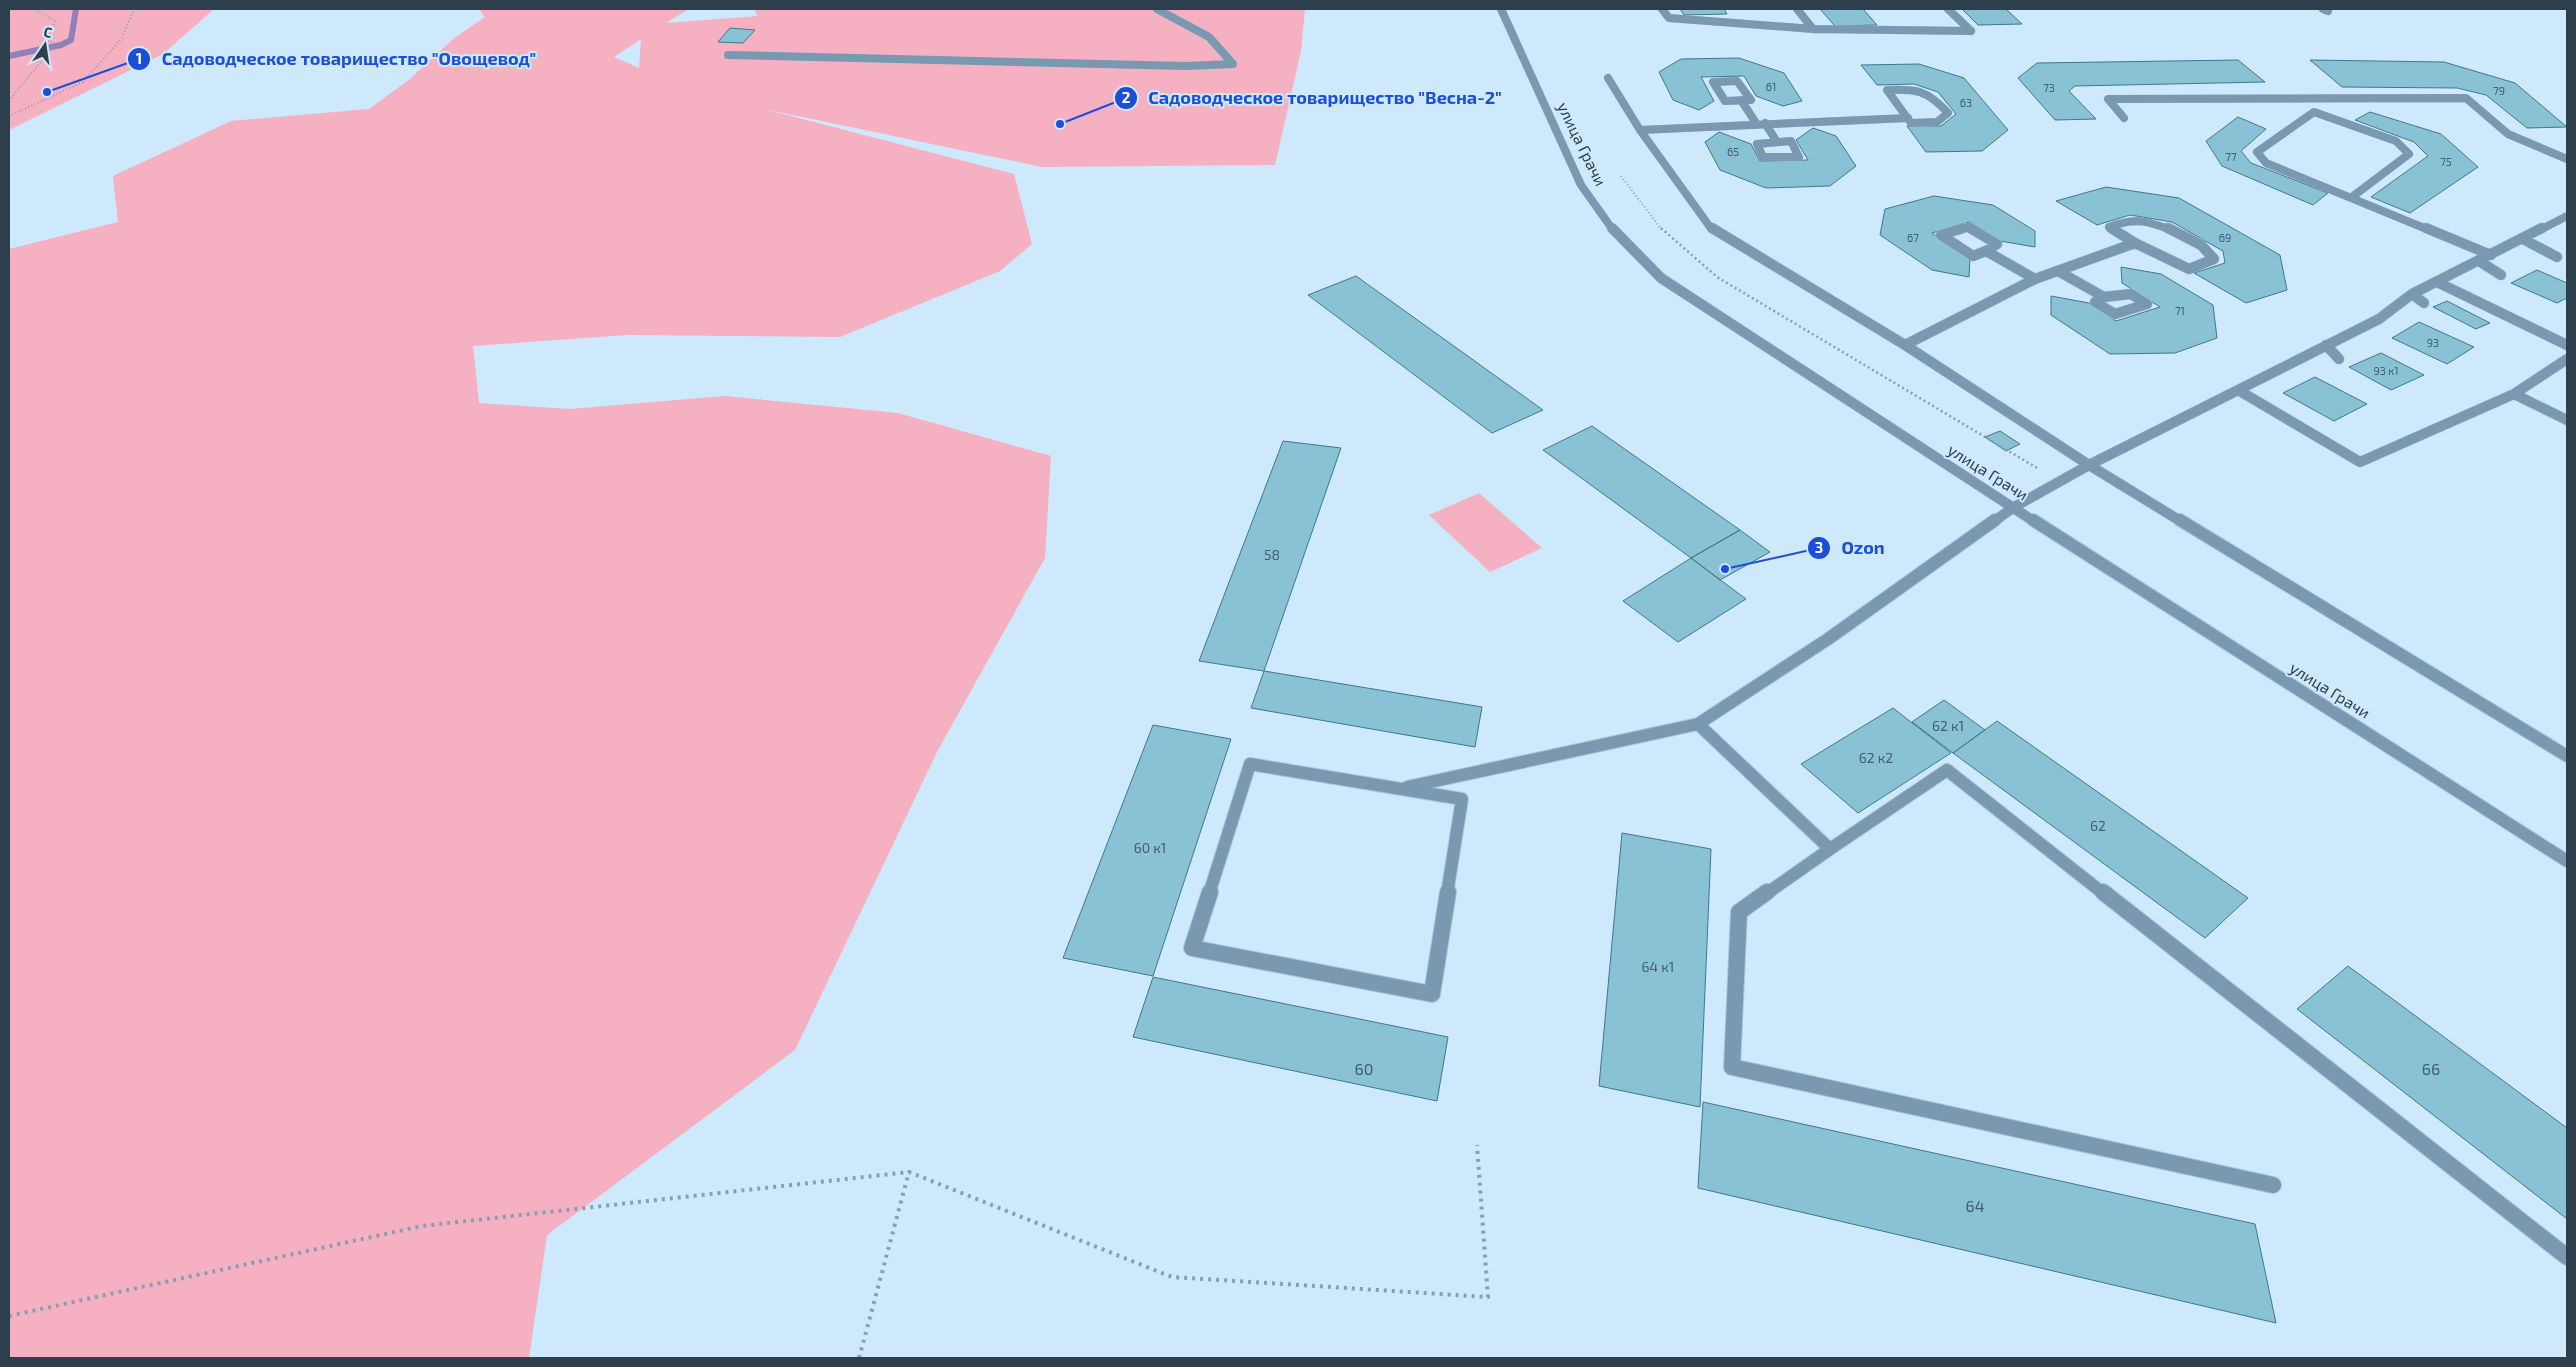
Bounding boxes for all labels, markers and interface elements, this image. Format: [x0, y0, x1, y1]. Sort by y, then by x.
north arrow [20, 20, 70, 70]
text: С [42, 23, 54, 41]
callout: Садоводческое товарищество "Овощевод" [127, 42, 546, 75]
text: Садоводческое товарищество "Овощевод" [162, 47, 536, 69]
text: 1 [136, 49, 142, 67]
house number: 61 [1766, 80, 1776, 93]
callout: Садоводческое товарищество "Весна-2" [1113, 81, 1512, 114]
house number: 73 [2043, 81, 2055, 94]
house number: 79 [2493, 84, 2505, 97]
text: Садоводческое товарищество "Весна-2" [1148, 86, 1502, 108]
text: 2 [1122, 88, 1131, 106]
house number: 63 [1960, 96, 1972, 109]
street label: улица Грачи [1553, 99, 1611, 189]
house number: 65 [1727, 145, 1739, 158]
house number: 77 [2225, 150, 2237, 163]
house number: 75 [2440, 155, 2452, 168]
house number: 67 [1907, 231, 1919, 244]
house number: 69 [2219, 231, 2231, 244]
house number: 71 [2175, 304, 2185, 317]
house number: 93 [2427, 336, 2439, 349]
house number: 93 к1 [2373, 364, 2399, 377]
street label: улица Грачи [1944, 439, 2032, 505]
callout: Ozon [1807, 531, 1895, 564]
text: Ozon [1841, 536, 1885, 558]
text: 3 [1815, 538, 1823, 556]
house number: 58 [1264, 546, 1280, 563]
street label: улица Грачи [2286, 657, 2374, 723]
house number: 62 к1 [1932, 717, 1964, 734]
house number: 62 к2 [1859, 749, 1893, 766]
house number: 62 [2090, 817, 2106, 834]
house number: 60 к1 [1134, 839, 1166, 856]
house number: 64 к1 [1642, 958, 1674, 975]
house number: 60 [1355, 1059, 1373, 1078]
house number: 66 [2422, 1059, 2440, 1078]
house number: 64 [1966, 1196, 1985, 1215]

